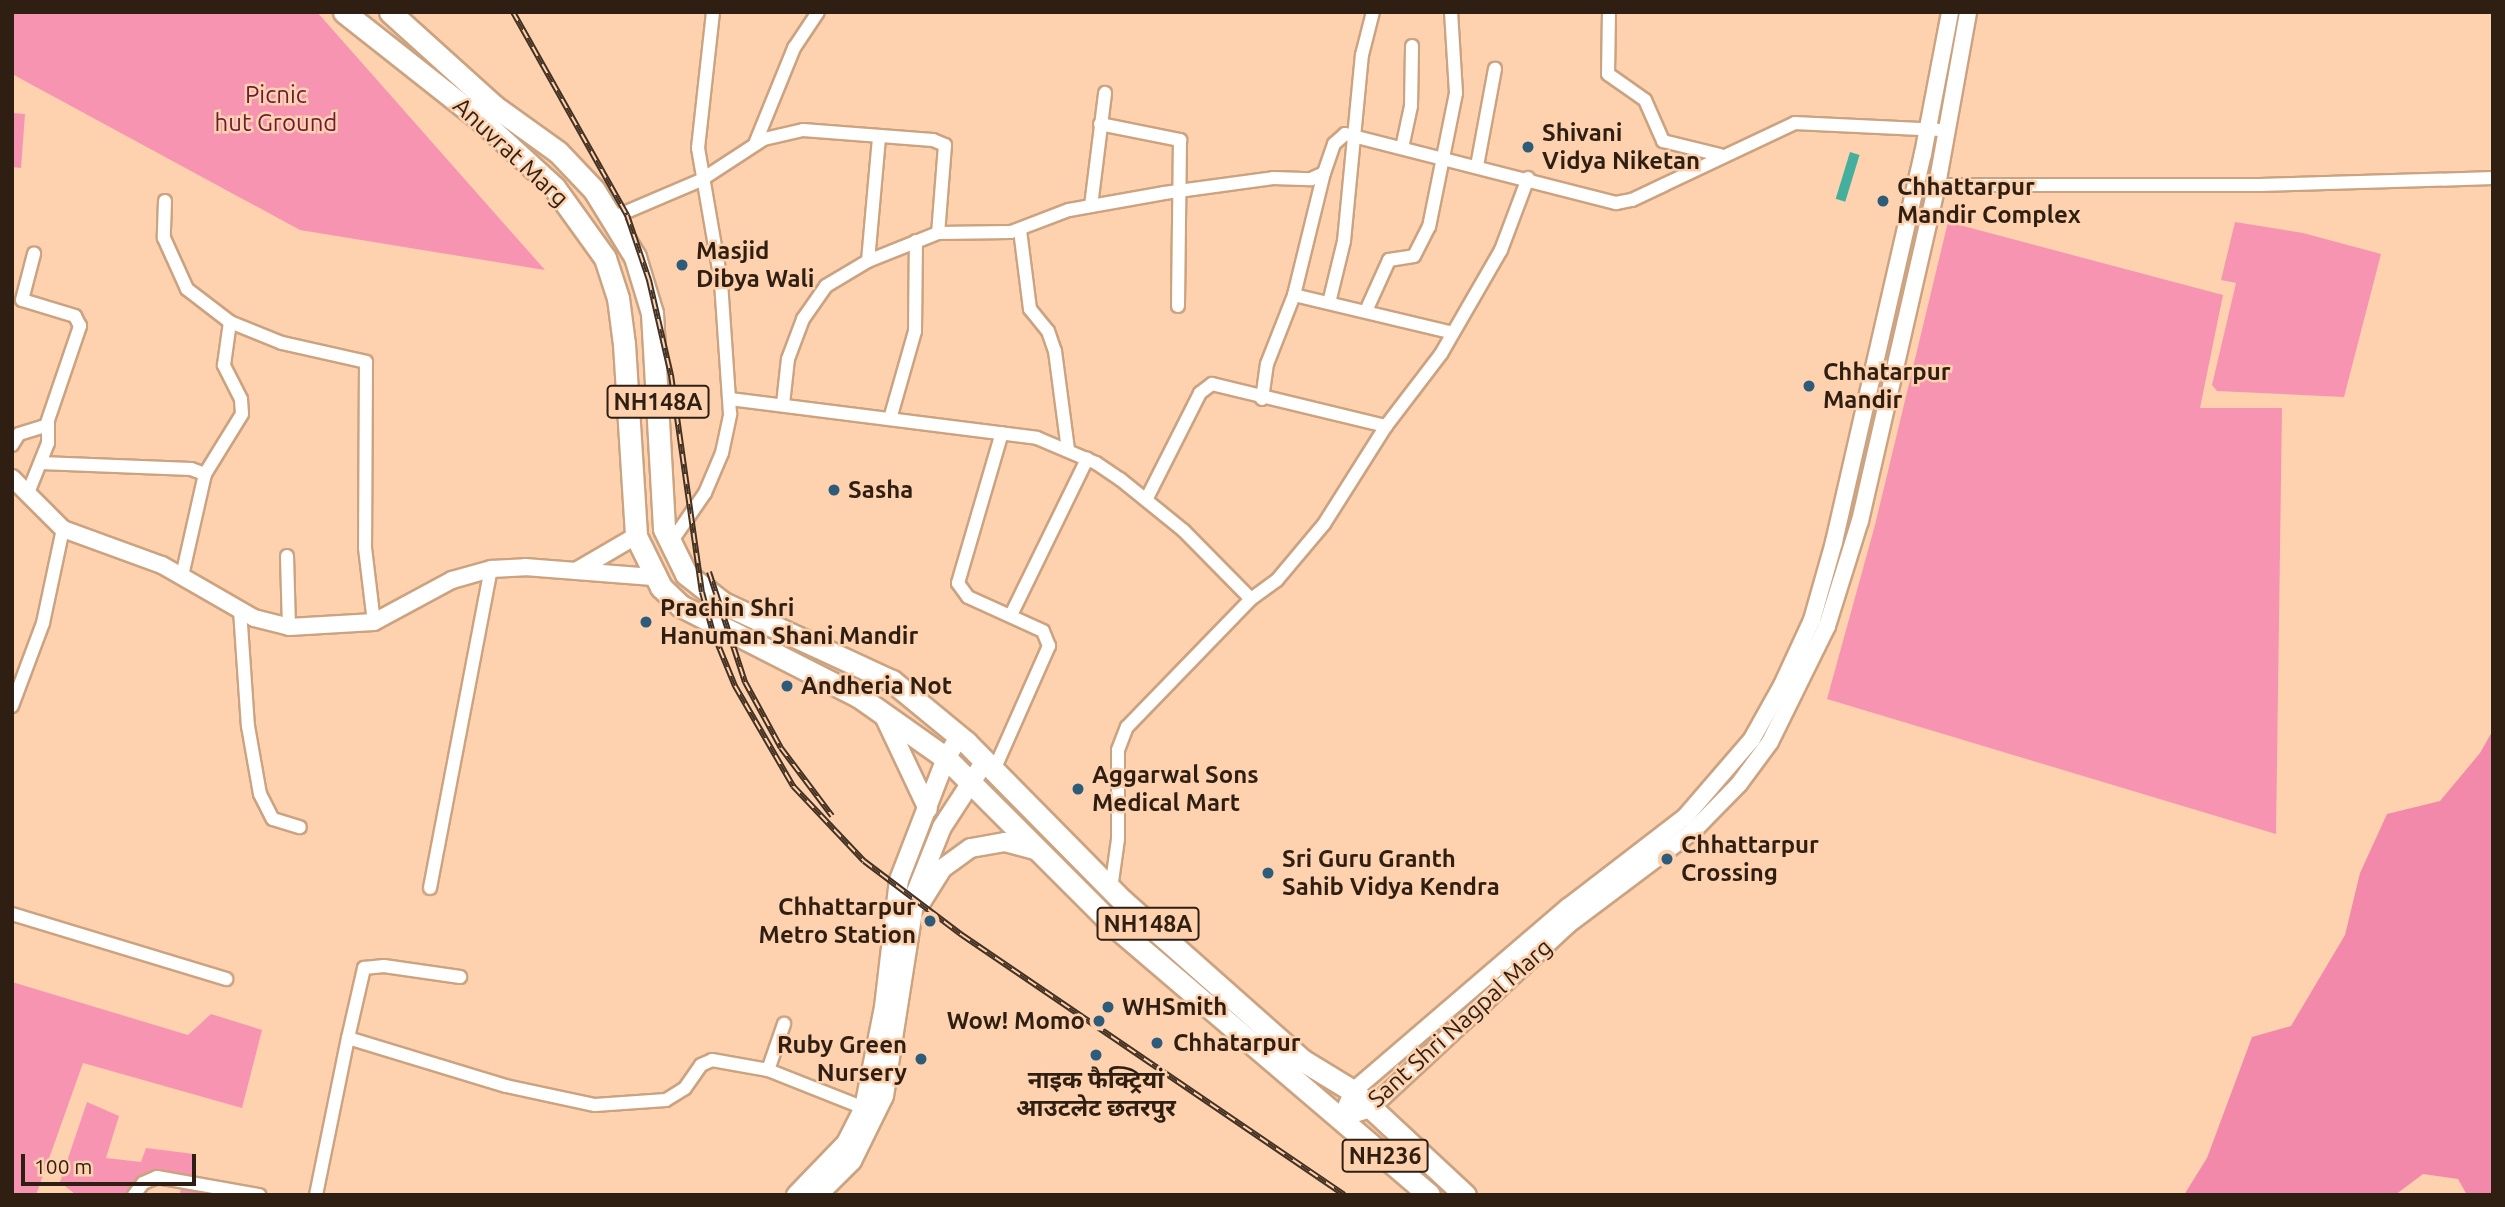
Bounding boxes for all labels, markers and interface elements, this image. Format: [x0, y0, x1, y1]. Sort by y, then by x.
park label: Picnic hut Ground [215, 81, 337, 137]
street label: Anuvrat Marg [447, 91, 575, 213]
place label: Shivani Vidya Niketan [1542, 119, 1700, 175]
marker: Shivani Vidya Niketan [1520, 139, 1536, 155]
place label: Chhattarpur Mandir Complex [1897, 173, 2081, 229]
marker: Chhattarpur Mandir Complex [1875, 193, 1891, 209]
place label: Masjid Dibya Wali [696, 237, 815, 293]
marker: Masjid Dibya Wali [674, 257, 690, 273]
place label: Chhatarpur Mandir [1823, 358, 1951, 414]
marker: Chhatarpur Mandir [1801, 378, 1817, 394]
road number: NH148A [606, 382, 710, 422]
place label: Sasha [848, 476, 913, 504]
marker: Sasha [826, 482, 842, 498]
place label: Prachin Shri Hanuman Shani Mandir [660, 594, 918, 650]
marker: Prachin Shri Hanuman Shani Mandir [638, 614, 654, 630]
place label: Andheria Not [801, 672, 952, 700]
marker: Andheria Not [779, 678, 795, 694]
place label: Aggarwal Sons Medical Mart [1092, 761, 1259, 817]
marker: Aggarwal Sons Medical Mart [1070, 781, 1086, 797]
place label: Chhattarpur Crossing [1681, 831, 1819, 887]
place label: Sri Guru Granth Sahib Vidya Kendra [1282, 845, 1500, 901]
marker: Chhattarpur Crossing [1659, 851, 1675, 867]
marker: Sri Guru Granth Sahib Vidya Kendra [1260, 865, 1276, 881]
place label: Chhattarpur Metro Station [759, 893, 916, 949]
road number: NH148A [1096, 904, 1200, 944]
marker: Chhattarpur Metro Station [922, 913, 938, 929]
street label: Sant Shri Nagpal Marg [1362, 933, 1558, 1113]
place label: WHSmith [1122, 993, 1227, 1021]
marker: WHSmith [1100, 999, 1116, 1015]
place label: Wow! Momo [947, 1007, 1085, 1035]
marker: Wow! Momo [1091, 1013, 1107, 1029]
place label: Chhatarpur [1173, 1029, 1301, 1057]
place label: Ruby Green Nursery [777, 1031, 907, 1087]
marker: Chhatarpur [1147, 1033, 1167, 1053]
marker: नाइक फैक्ट्रियां आउटलेट छतरपुर [1088, 1047, 1104, 1063]
marker: Ruby Green Nursery [913, 1051, 929, 1067]
place label: नाइक फैक्ट्रियां आउटलेट छतरपुर [1016, 1066, 1176, 1122]
road number: NH236 [1341, 1136, 1429, 1176]
scale bar [24, 1140, 200, 1184]
text: 100 m [34, 1154, 92, 1178]

